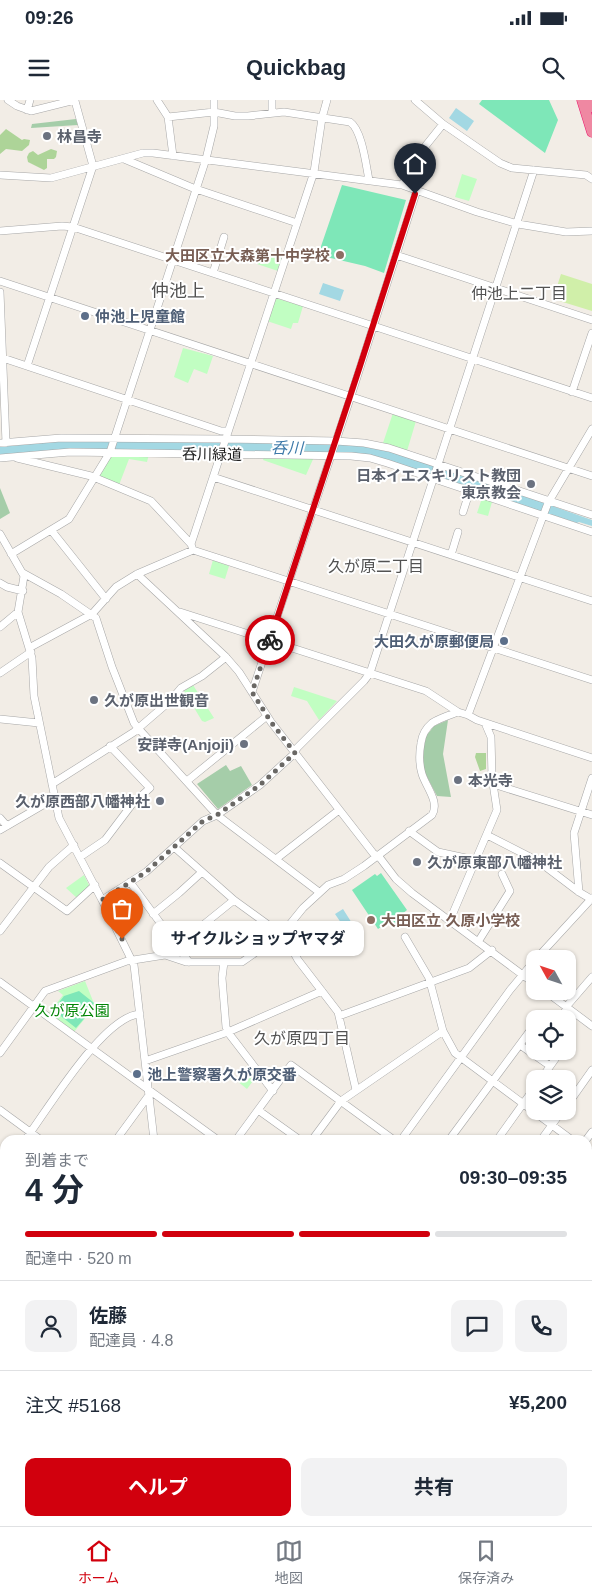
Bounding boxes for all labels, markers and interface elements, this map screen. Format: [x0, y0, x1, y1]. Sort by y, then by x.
text: 09:26 [25, 7, 74, 28]
icon: menu [25, 54, 53, 82]
icon: search [539, 54, 567, 82]
text: Quickbag [246, 55, 346, 80]
place label: 林昌寺 [57, 128, 102, 145]
marker: 林昌寺 [41, 130, 53, 142]
pin [394, 143, 436, 194]
icon: home [401, 150, 429, 178]
place label: 大田区立大森第十中学校 [165, 247, 330, 264]
marker: 大田区立大森第十中学校 [334, 249, 346, 261]
district label: 仲池上 [151, 281, 205, 301]
district label: 仲池上二丁目 [471, 285, 567, 302]
place label: 仲池上児童館 [95, 308, 185, 325]
marker: 仲池上児童館 [79, 310, 91, 322]
water label: 呑川 [271, 439, 305, 457]
street label: 呑川緑道 [182, 445, 242, 463]
place label: 日本イエスキリスト教団 東京教会 [356, 467, 521, 501]
marker: 日本イエスキリスト教団 東京教会 [525, 478, 537, 490]
district label: 久が原二丁目 [328, 558, 424, 575]
courier [245, 615, 295, 665]
icon: bike [256, 626, 284, 654]
place label: 大田久が原郵便局 [374, 633, 494, 650]
marker: 大田久が原郵便局 [498, 635, 510, 647]
place label: 久が原出世観音 [104, 692, 209, 709]
marker: 久が原出世観音 [88, 694, 100, 706]
place label: 安詳寺(Anjoji) [137, 736, 234, 753]
marker: 安詳寺(Anjoji) [238, 738, 250, 750]
place label: 本光寺 [468, 772, 513, 789]
marker: 本光寺 [452, 774, 464, 786]
place label: 久が原西部八幡神社 [15, 793, 150, 810]
marker: 久が原西部八幡神社 [154, 795, 166, 807]
place label: 久が原東部八幡神社 [427, 854, 562, 871]
marker: 久が原東部八幡神社 [411, 856, 423, 868]
pin [101, 888, 143, 939]
icon: bag [108, 895, 136, 923]
place label: 大田区立 久原小学校 [381, 912, 520, 929]
marker: 大田区立 久原小学校 [365, 914, 377, 926]
callout: サイクルショップヤマダ [152, 922, 364, 956]
text: サイクルショップヤマダ [170, 930, 346, 947]
north arrow [526, 950, 576, 1000]
map controls [526, 950, 576, 1120]
park label: 久が原公園 [34, 1002, 110, 1019]
button: locate [526, 1010, 576, 1060]
district label: 久が原四丁目 [254, 1030, 350, 1047]
place label: 池上警察署久が原交番 [147, 1066, 297, 1083]
marker: 池上警察署久が原交番 [131, 1068, 143, 1080]
button: layers [526, 1070, 576, 1120]
text: 到着まで [25, 1152, 89, 1169]
text: 09:30–09:35 [459, 1167, 567, 1188]
text: 4 分 [25, 1172, 84, 1208]
text: 配達中 · 520 m [25, 1250, 132, 1267]
button: person [25, 1300, 77, 1352]
button: chat [451, 1300, 503, 1352]
button: phone [515, 1300, 567, 1352]
text: 佐藤 [89, 1305, 127, 1326]
text: 配達員 · 4.8 [89, 1332, 173, 1349]
text: ¥5,200 [509, 1392, 567, 1413]
text: 注文 #5168 [25, 1395, 121, 1416]
button: ヘルプ [25, 1458, 291, 1516]
button: 共有 [301, 1458, 567, 1516]
tab: ホーム [78, 1537, 119, 1587]
tab: 地図 [275, 1537, 303, 1587]
tab: 保存済み [458, 1537, 514, 1587]

